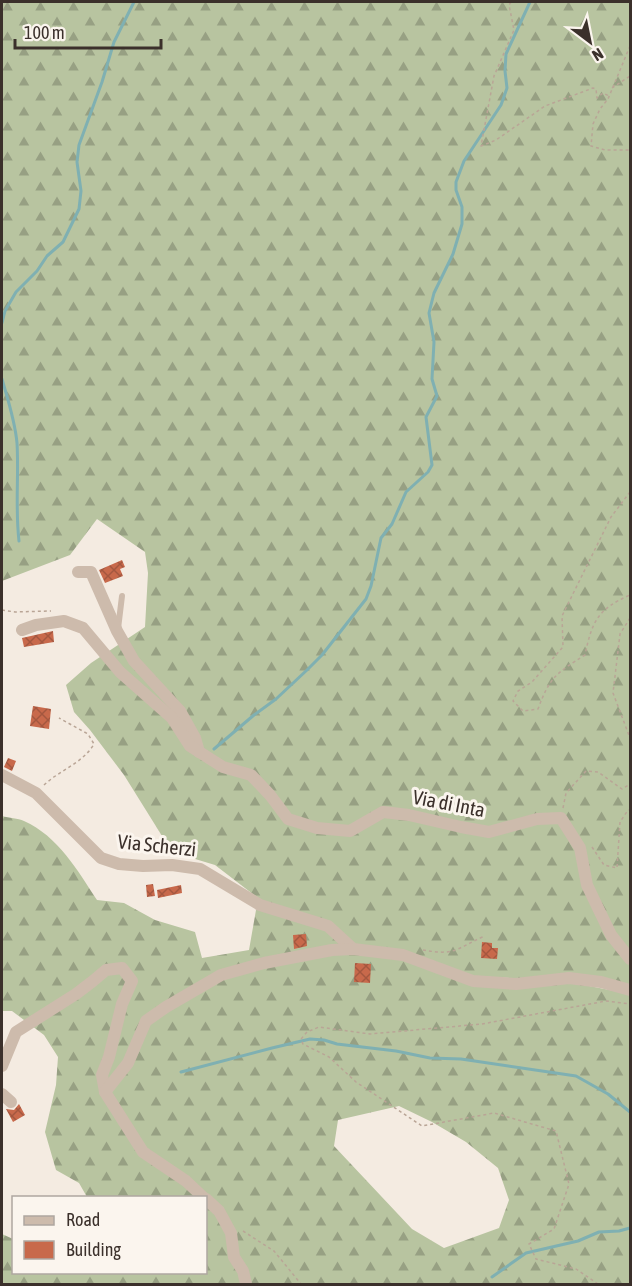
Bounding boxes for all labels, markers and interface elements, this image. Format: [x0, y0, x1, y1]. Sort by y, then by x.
scale bar [15, 12, 160, 50]
north arrow [560, 12, 620, 72]
text: 100 m [24, 22, 65, 43]
text: N [589, 45, 607, 65]
street label: Via di Inta [411, 785, 487, 821]
street label: Via Scherzi [117, 829, 197, 861]
legend [12, 1196, 207, 1274]
text: Road [66, 1209, 100, 1230]
text: Building [66, 1239, 121, 1260]

